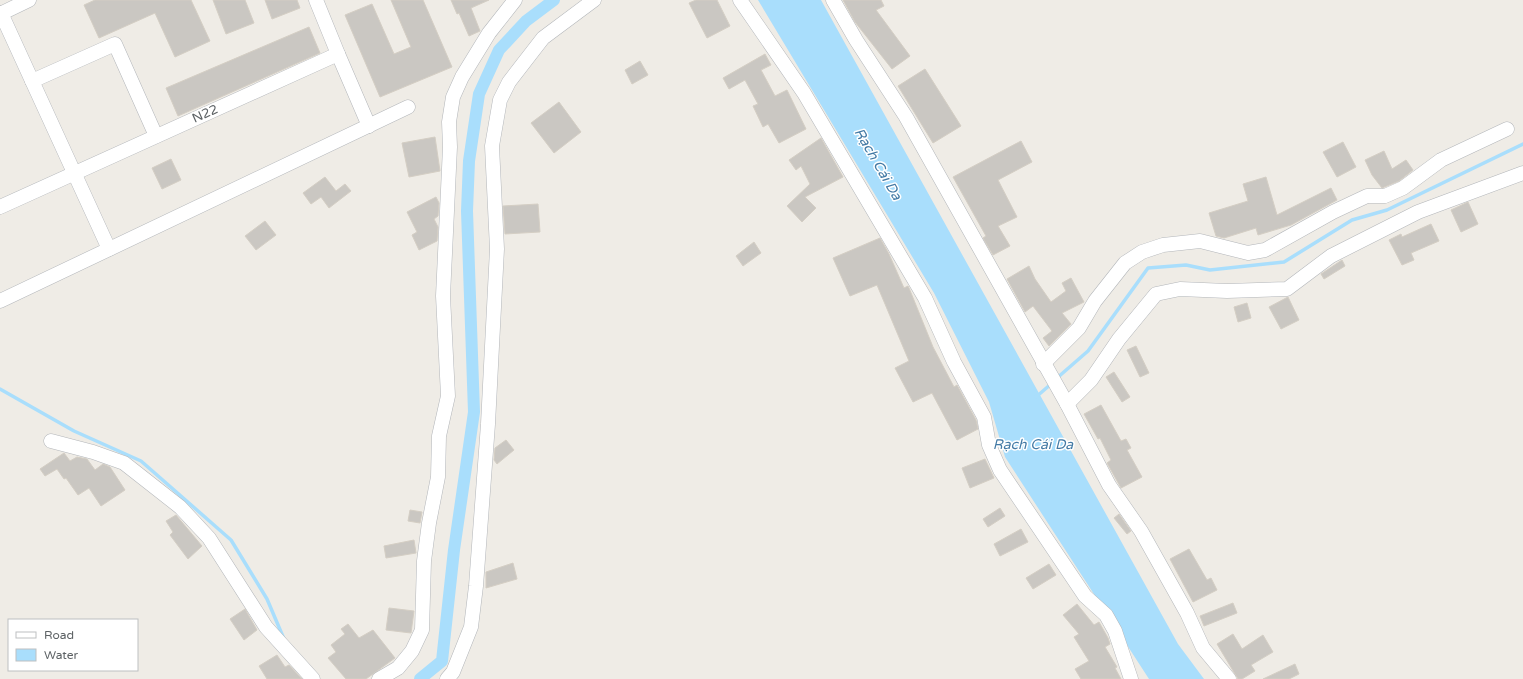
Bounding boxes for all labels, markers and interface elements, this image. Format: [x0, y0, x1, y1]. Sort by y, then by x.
street label: N22 [190, 101, 220, 127]
water label: Rạch Cái Da [851, 125, 906, 204]
water label: Rạch Cái Da [993, 436, 1074, 453]
legend [8, 619, 138, 671]
text: Road [44, 628, 74, 642]
text: Water [44, 648, 79, 662]

